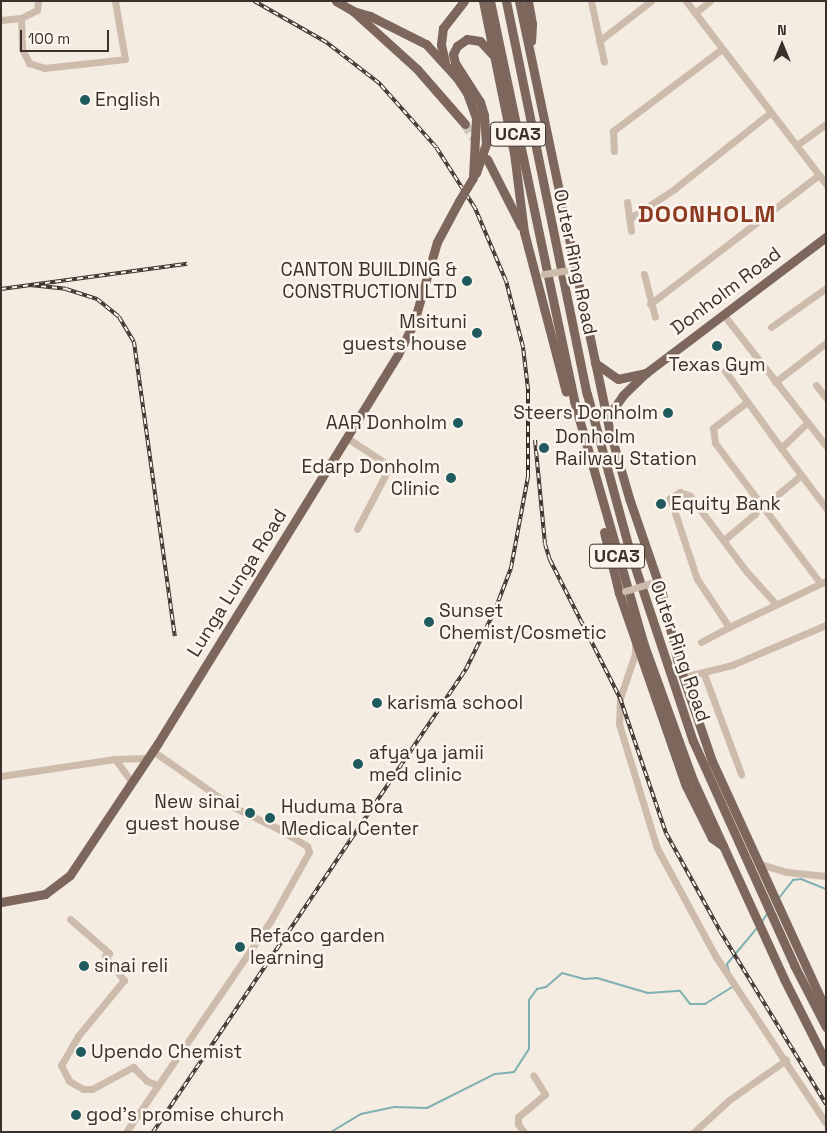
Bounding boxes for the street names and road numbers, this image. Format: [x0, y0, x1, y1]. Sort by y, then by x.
road number: UCA3 [489, 118, 547, 150]
street label: Outer Ring Road [548, 187, 602, 337]
street label: Donholm Road [666, 242, 786, 340]
street label: Lunga Lunga Road [182, 505, 292, 661]
road number: UCA3 [588, 540, 646, 572]
street label: Outer Ring Road [645, 577, 715, 725]

